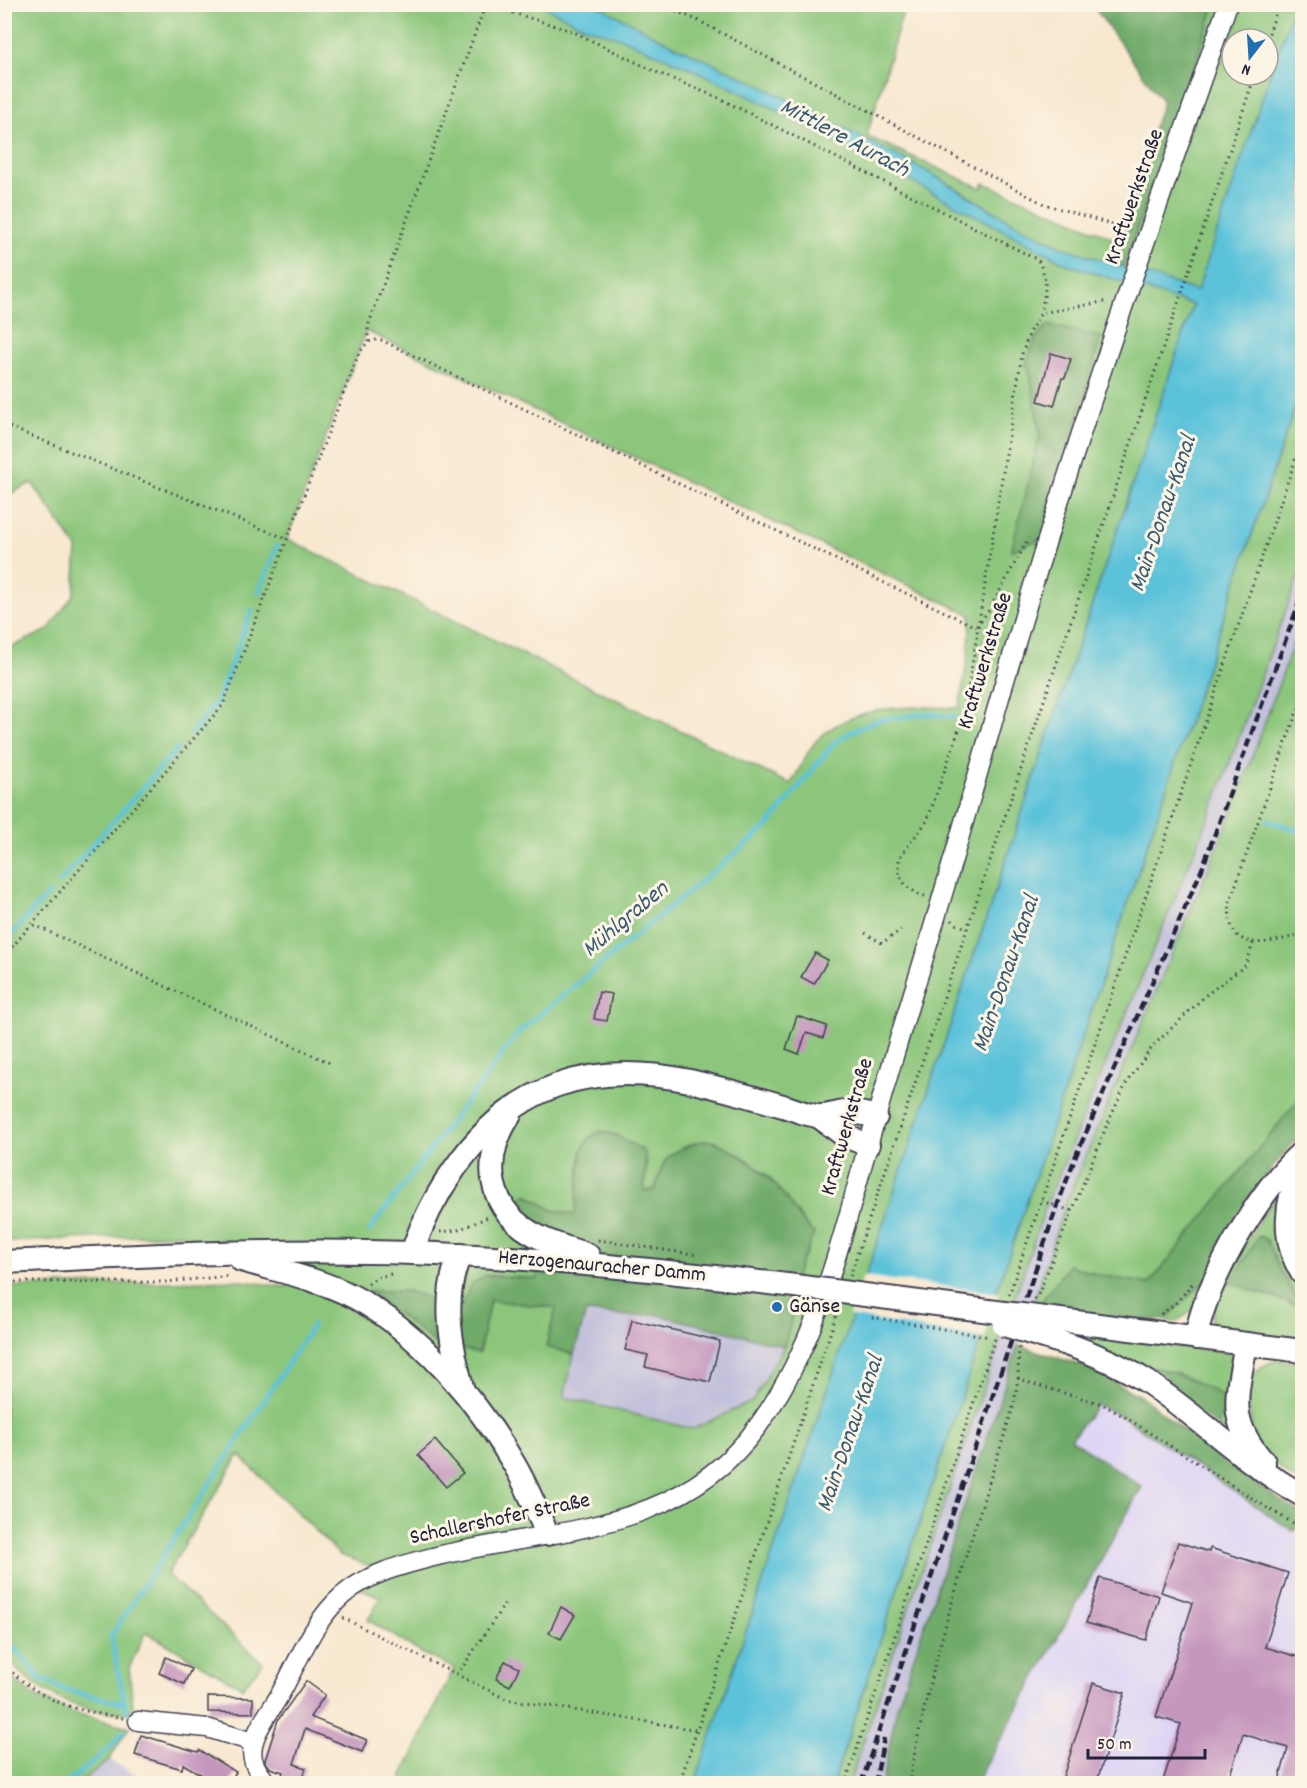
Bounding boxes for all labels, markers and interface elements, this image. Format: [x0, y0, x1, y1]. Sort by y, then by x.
north arrow [1220, 27, 1280, 87]
text: N [1239, 57, 1253, 81]
water label: Mittlere Aurach [773, 91, 915, 188]
street label: Kraftwerkstraße [1097, 125, 1173, 269]
water label: Main-Donau-Kanal [1121, 429, 1207, 597]
street label: Kraftwerkstraße [950, 589, 1022, 733]
water label: Mühlgraben [575, 873, 677, 966]
water label: Main-Donau-Kanal [964, 889, 1050, 1057]
street label: Kraftwerkstraße [814, 1055, 882, 1199]
street label: Herzogenauracher Damm [497, 1242, 707, 1292]
place label: Gänse [789, 1292, 840, 1323]
marker: Gänse [770, 1300, 784, 1314]
water label: Main-Donau-Kanal [808, 1349, 894, 1517]
street label: Schallershofer Straße [407, 1486, 593, 1554]
scale bar [1088, 1722, 1205, 1760]
text: 50 m [1097, 1733, 1132, 1758]

